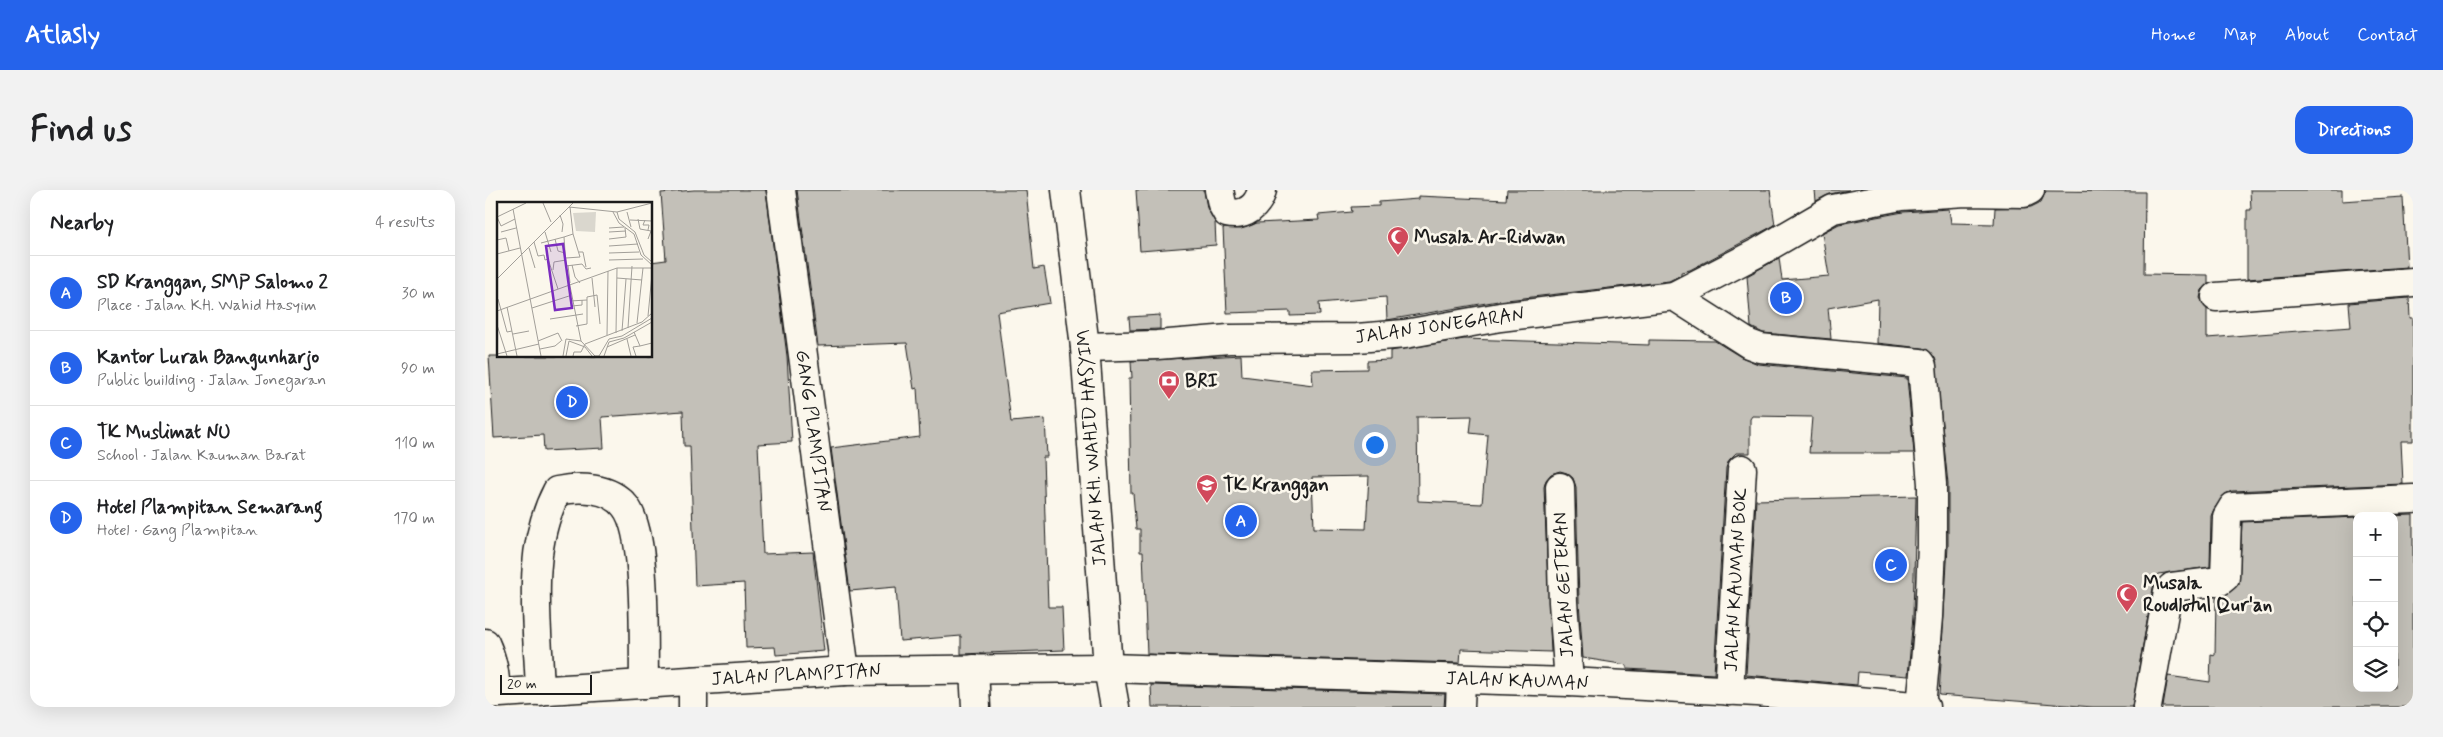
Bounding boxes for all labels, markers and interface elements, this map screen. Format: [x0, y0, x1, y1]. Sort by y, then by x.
text: Atlasly [25, 20, 100, 51]
text: Home [2151, 23, 2196, 47]
text: Map [2224, 23, 2257, 47]
text: About [2285, 23, 2329, 47]
text: Contact [2357, 23, 2418, 47]
button: Directions [2295, 106, 2413, 154]
text: Find us [30, 107, 132, 153]
inset map [497, 202, 653, 358]
text: Nearby [50, 209, 114, 237]
text: 4 results [375, 212, 435, 233]
mosque icon: Musala Ar-Ridwan [1386, 225, 1410, 256]
place label: Musala Ar-Ridwan [1414, 225, 1566, 250]
text: SD Kranggan, SMP Salomo 2 [97, 270, 328, 295]
pin: B [1770, 279, 1802, 317]
text: A [61, 283, 71, 304]
text: 30 m [402, 283, 435, 304]
text: Place · Jalan KH. Wahid Hasyim [97, 295, 317, 316]
street label: JALAN JONEGARAN [1353, 302, 1527, 350]
street label: JALAN KH. WAHID HASYIM [1071, 329, 1113, 567]
text: Kantor Lurah Bangunharjo [97, 345, 319, 370]
street label: GANG PLAMPITAN [789, 348, 837, 514]
text: B [61, 358, 71, 379]
text: 90 m [401, 358, 435, 379]
bank icon: BRI [1157, 369, 1181, 400]
place label: BRI [1185, 369, 1218, 394]
text: Public building · Jalan Jonegaran [97, 370, 326, 391]
pin: D [556, 383, 588, 421]
text: TK Muslimat NU [97, 420, 231, 445]
your location [1362, 432, 1388, 458]
text: C [60, 433, 72, 454]
text: 110 m [394, 433, 435, 454]
text: School · Jalan Kauman Barat [97, 445, 306, 466]
school or university icon: TK Kranggan [1195, 473, 1219, 504]
place label: TK Kranggan [1223, 473, 1329, 501]
street label: JALAN KAUMAN BOK [1719, 487, 1753, 673]
text: Hotel Plampitan Semarang [97, 495, 323, 520]
pin: A [1225, 502, 1257, 540]
text: D [60, 508, 72, 529]
text: 170 m [393, 508, 435, 529]
street label: JALAN GETEKAN [1548, 511, 1580, 659]
map controls [2353, 512, 2398, 692]
button: + [2353, 512, 2398, 557]
text: Hotel · Gang Plampitan [97, 520, 258, 541]
pin: C [1875, 546, 1907, 584]
button: − [2353, 557, 2398, 602]
place label: Musala Roudlotul Qur'an [2143, 571, 2273, 618]
mosque icon: Musala Roudlotul Qur'an [2115, 582, 2139, 613]
button: locate [2353, 602, 2398, 647]
button: layers [2353, 647, 2398, 692]
street label: JALAN PLAMPITAN [710, 658, 882, 692]
street label: JALAN KAUMAN [1445, 666, 1589, 696]
scale bar [500, 672, 593, 695]
text: 20 m [507, 675, 537, 693]

